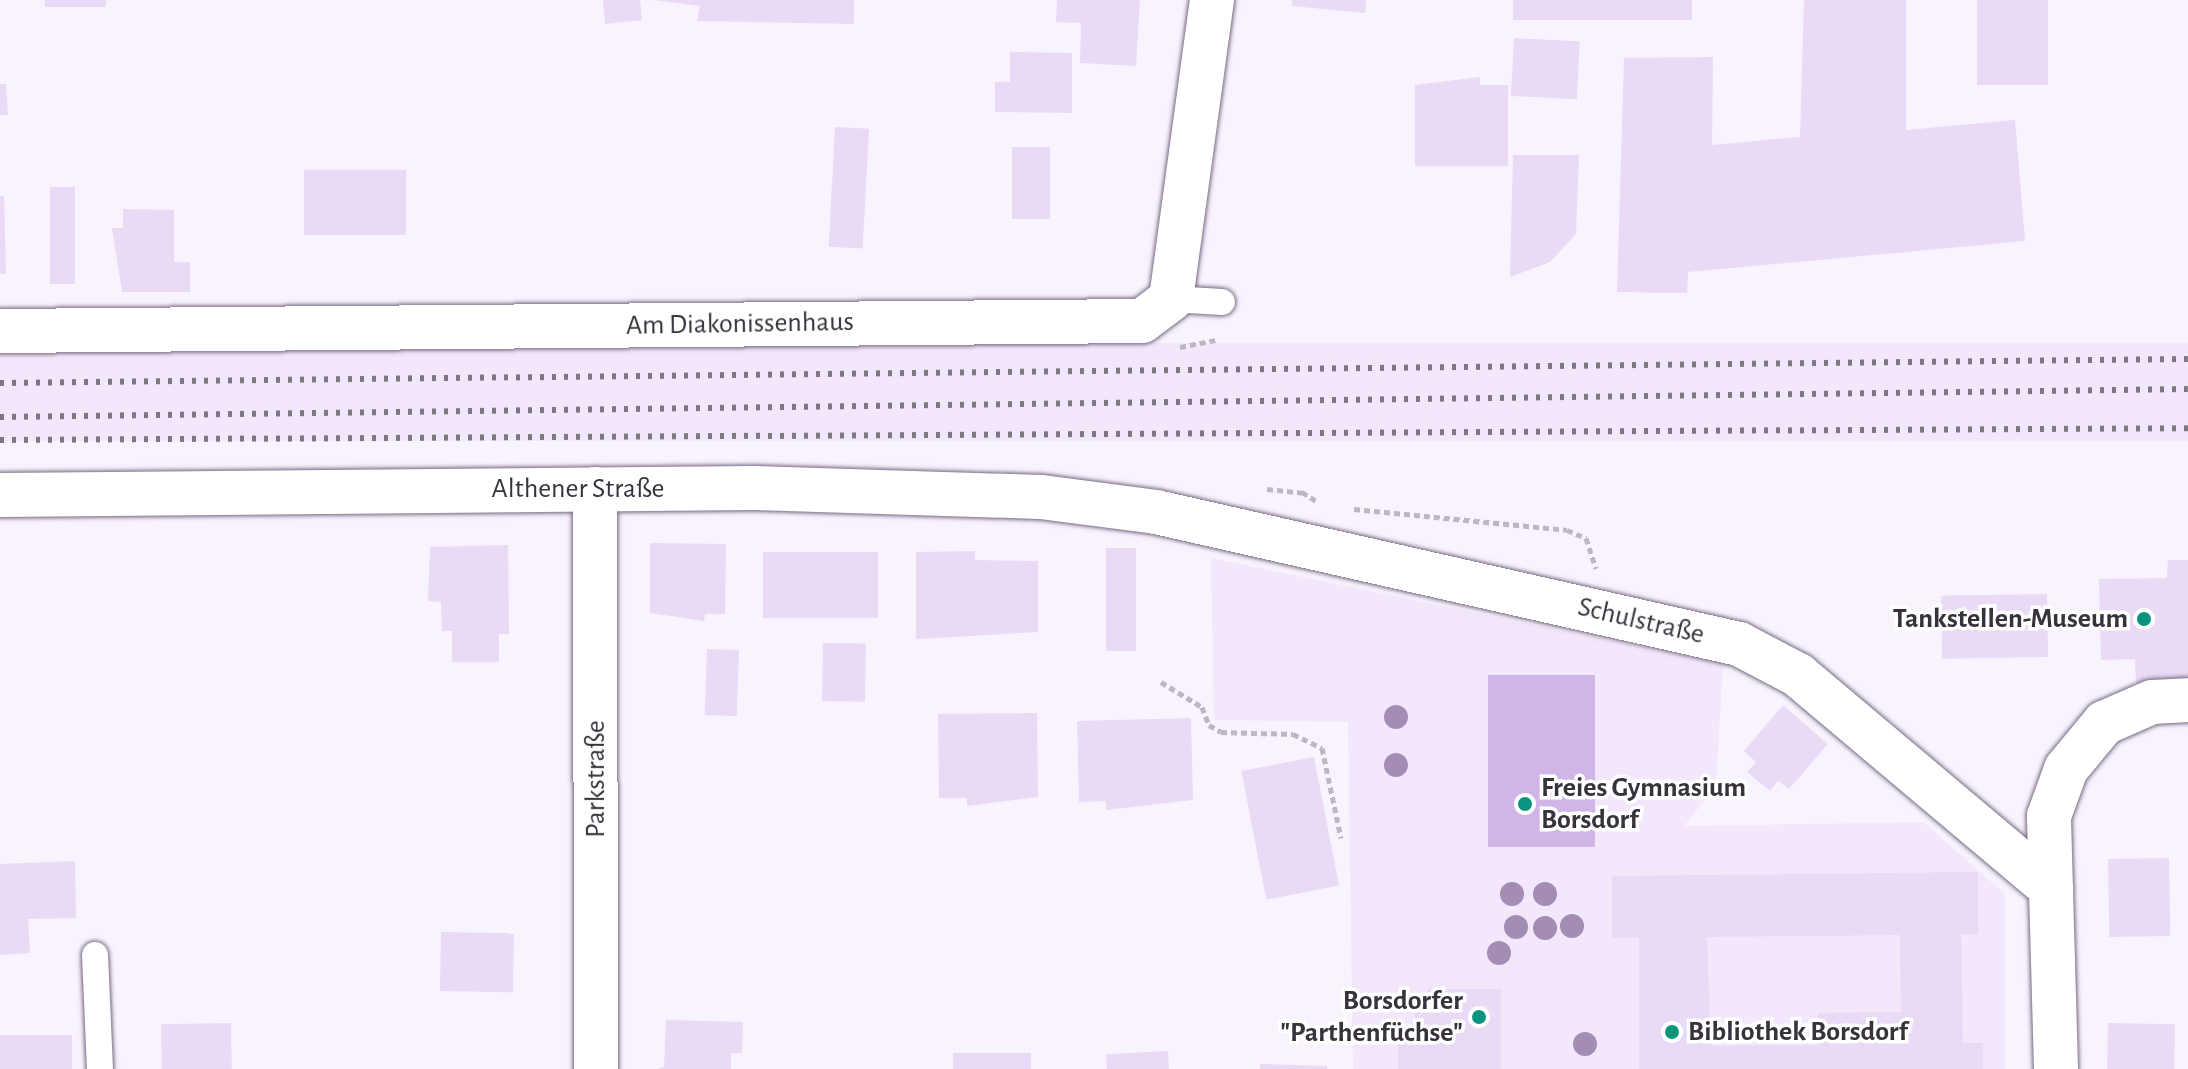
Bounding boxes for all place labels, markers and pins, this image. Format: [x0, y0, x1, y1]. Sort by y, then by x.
place label: Tankstellen-Museum [1893, 602, 2128, 636]
marker: Tankstellen-Museum [2135, 610, 2153, 628]
place label: Freies Gymnasium Borsdorf [1541, 771, 1746, 837]
marker: Freies Gymnasium Borsdorf [1516, 795, 1534, 813]
place label: Borsdorfer "Parthenfüchse" [1280, 984, 1463, 1050]
marker: Borsdorfer "Parthenfüchse" [1470, 1008, 1488, 1026]
place label: Bibliothek Borsdorf [1688, 1015, 1908, 1049]
marker: Bibliothek Borsdorf [1663, 1023, 1681, 1041]

